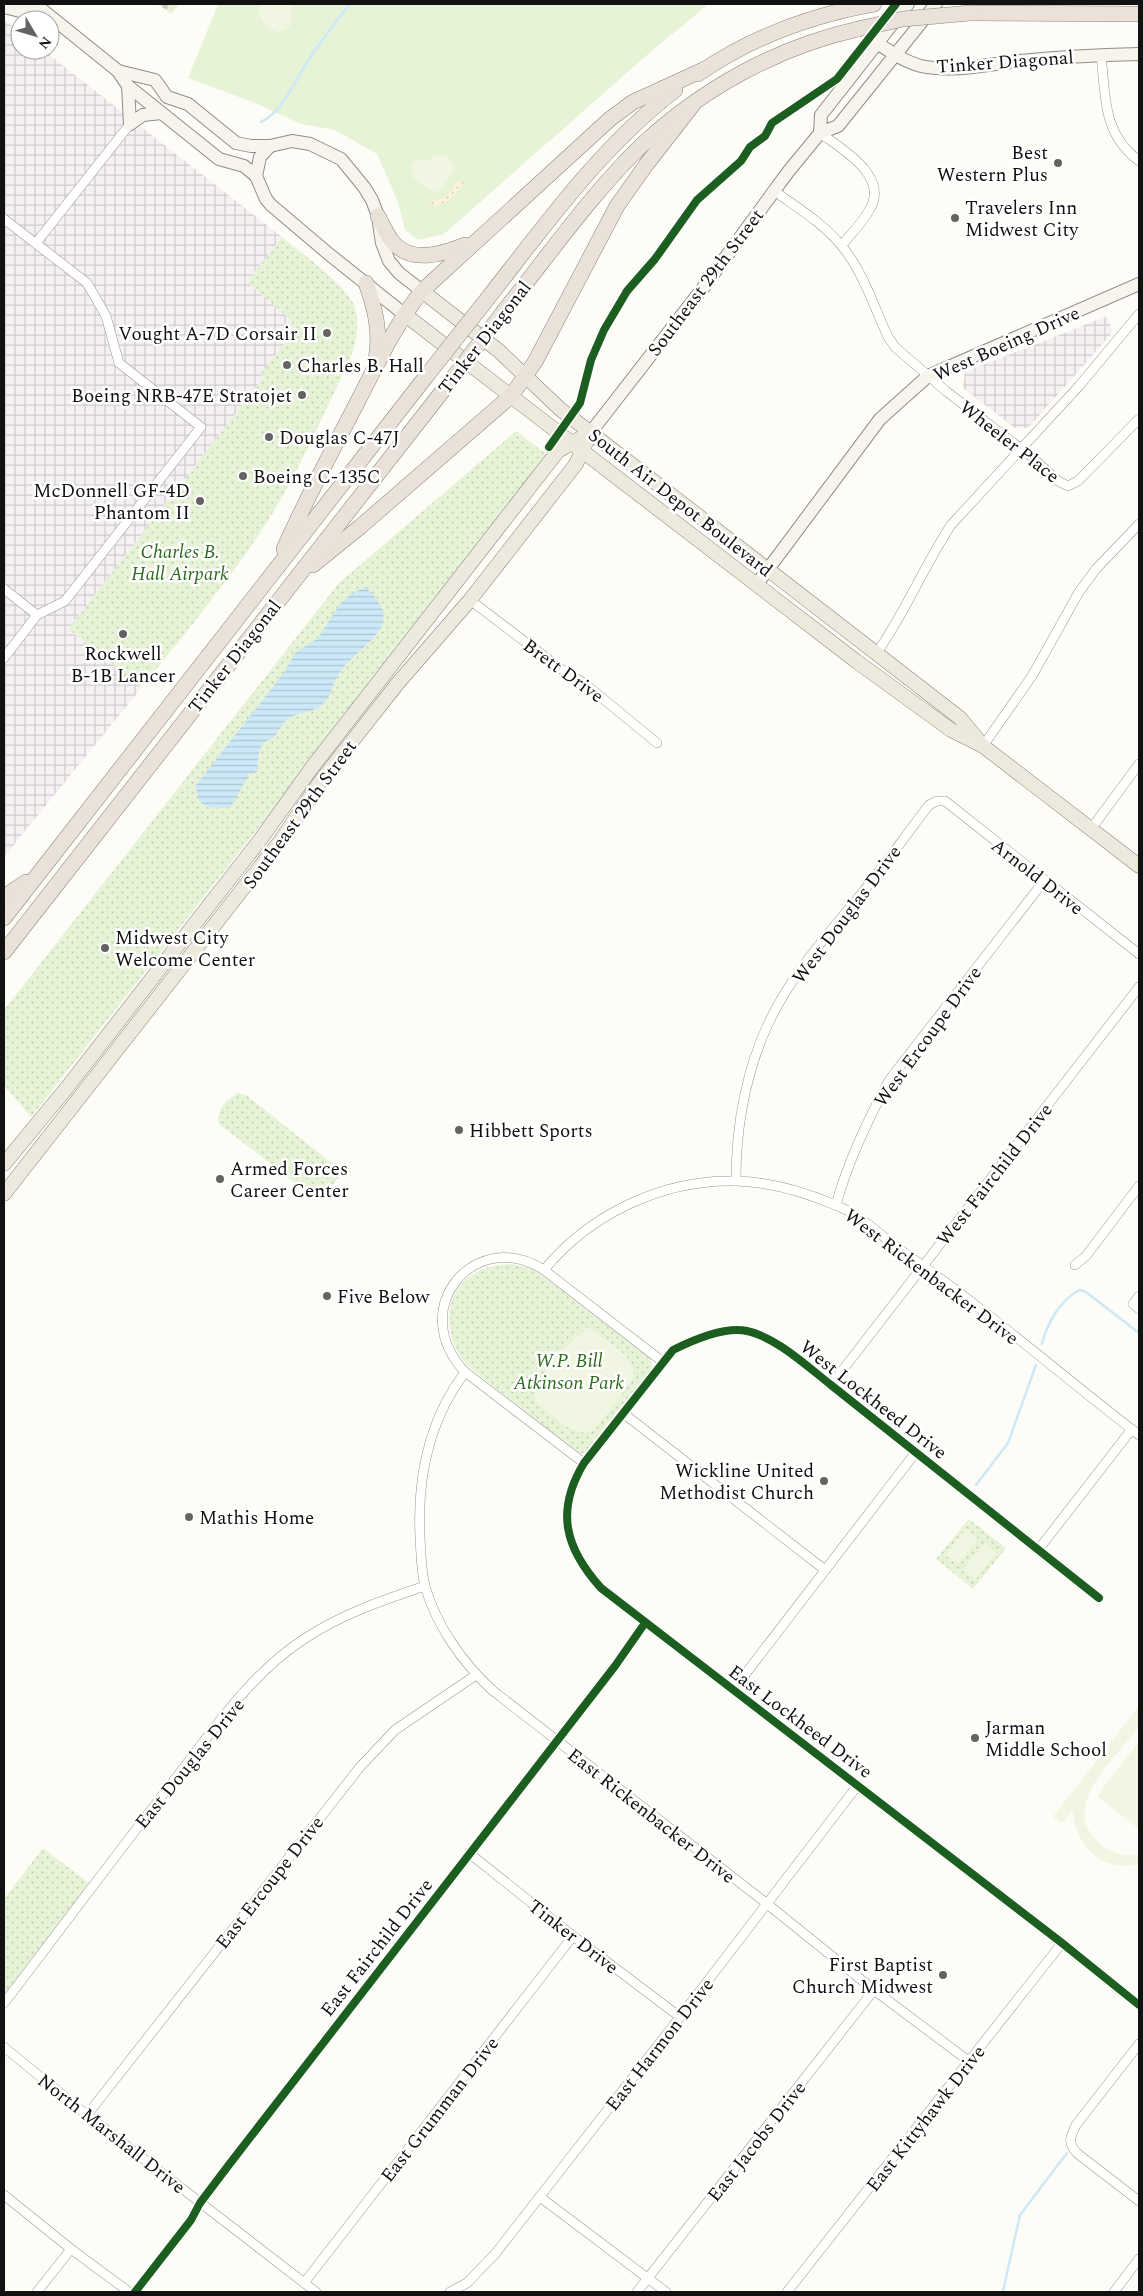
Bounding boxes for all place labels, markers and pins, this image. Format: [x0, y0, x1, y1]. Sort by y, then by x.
place label: Best Western Plus [937, 139, 1048, 190]
marker: Best Western Plus [1052, 157, 1064, 169]
place label: Travelers Inn Midwest City [965, 194, 1079, 245]
marker: Travelers Inn Midwest City [949, 212, 961, 224]
place label: Vought A-7D Corsair II [118, 320, 317, 349]
marker: Vought A-7D Corsair II [321, 327, 333, 339]
place label: Charles B. Hall [297, 352, 424, 381]
marker: Charles B. Hall [281, 359, 293, 371]
place label: Boeing NRB-47E Stratojet [71, 382, 292, 411]
marker: Boeing NRB-47E Stratojet [296, 389, 308, 401]
place label: Douglas C-47J [279, 424, 400, 453]
marker: Douglas C-47J [263, 431, 275, 443]
place label: Boeing C-135C [253, 463, 381, 492]
marker: Boeing C-135C [237, 470, 249, 482]
place label: McDonnell GF-4D Phantom II [33, 477, 190, 528]
marker: McDonnell GF-4D Phantom II [194, 495, 206, 507]
marker: Rockwell B-1B Lancer [117, 628, 129, 640]
place label: Rockwell B-1B Lancer [71, 640, 176, 691]
place label: Midwest City Welcome Center [115, 924, 256, 975]
marker: Midwest City Welcome Center [99, 942, 111, 954]
place label: Hibbett Sports [469, 1117, 593, 1146]
marker: Hibbett Sports [453, 1124, 465, 1136]
place label: Armed Forces Career Center [230, 1155, 349, 1206]
marker: Armed Forces Career Center [214, 1173, 226, 1185]
place label: Five Below [337, 1283, 430, 1312]
marker: Five Below [321, 1290, 333, 1302]
place label: Wickline United Methodist Church [659, 1457, 814, 1508]
marker: Wickline United Methodist Church [818, 1475, 830, 1487]
place label: Mathis Home [199, 1504, 314, 1533]
marker: Mathis Home [183, 1511, 195, 1523]
place label: Jarman Middle School [985, 1714, 1107, 1765]
marker: Jarman Middle School [969, 1732, 981, 1744]
place label: First Baptist Church Midwest [792, 1951, 933, 2002]
marker: First Baptist Church Midwest [937, 1969, 949, 1981]

